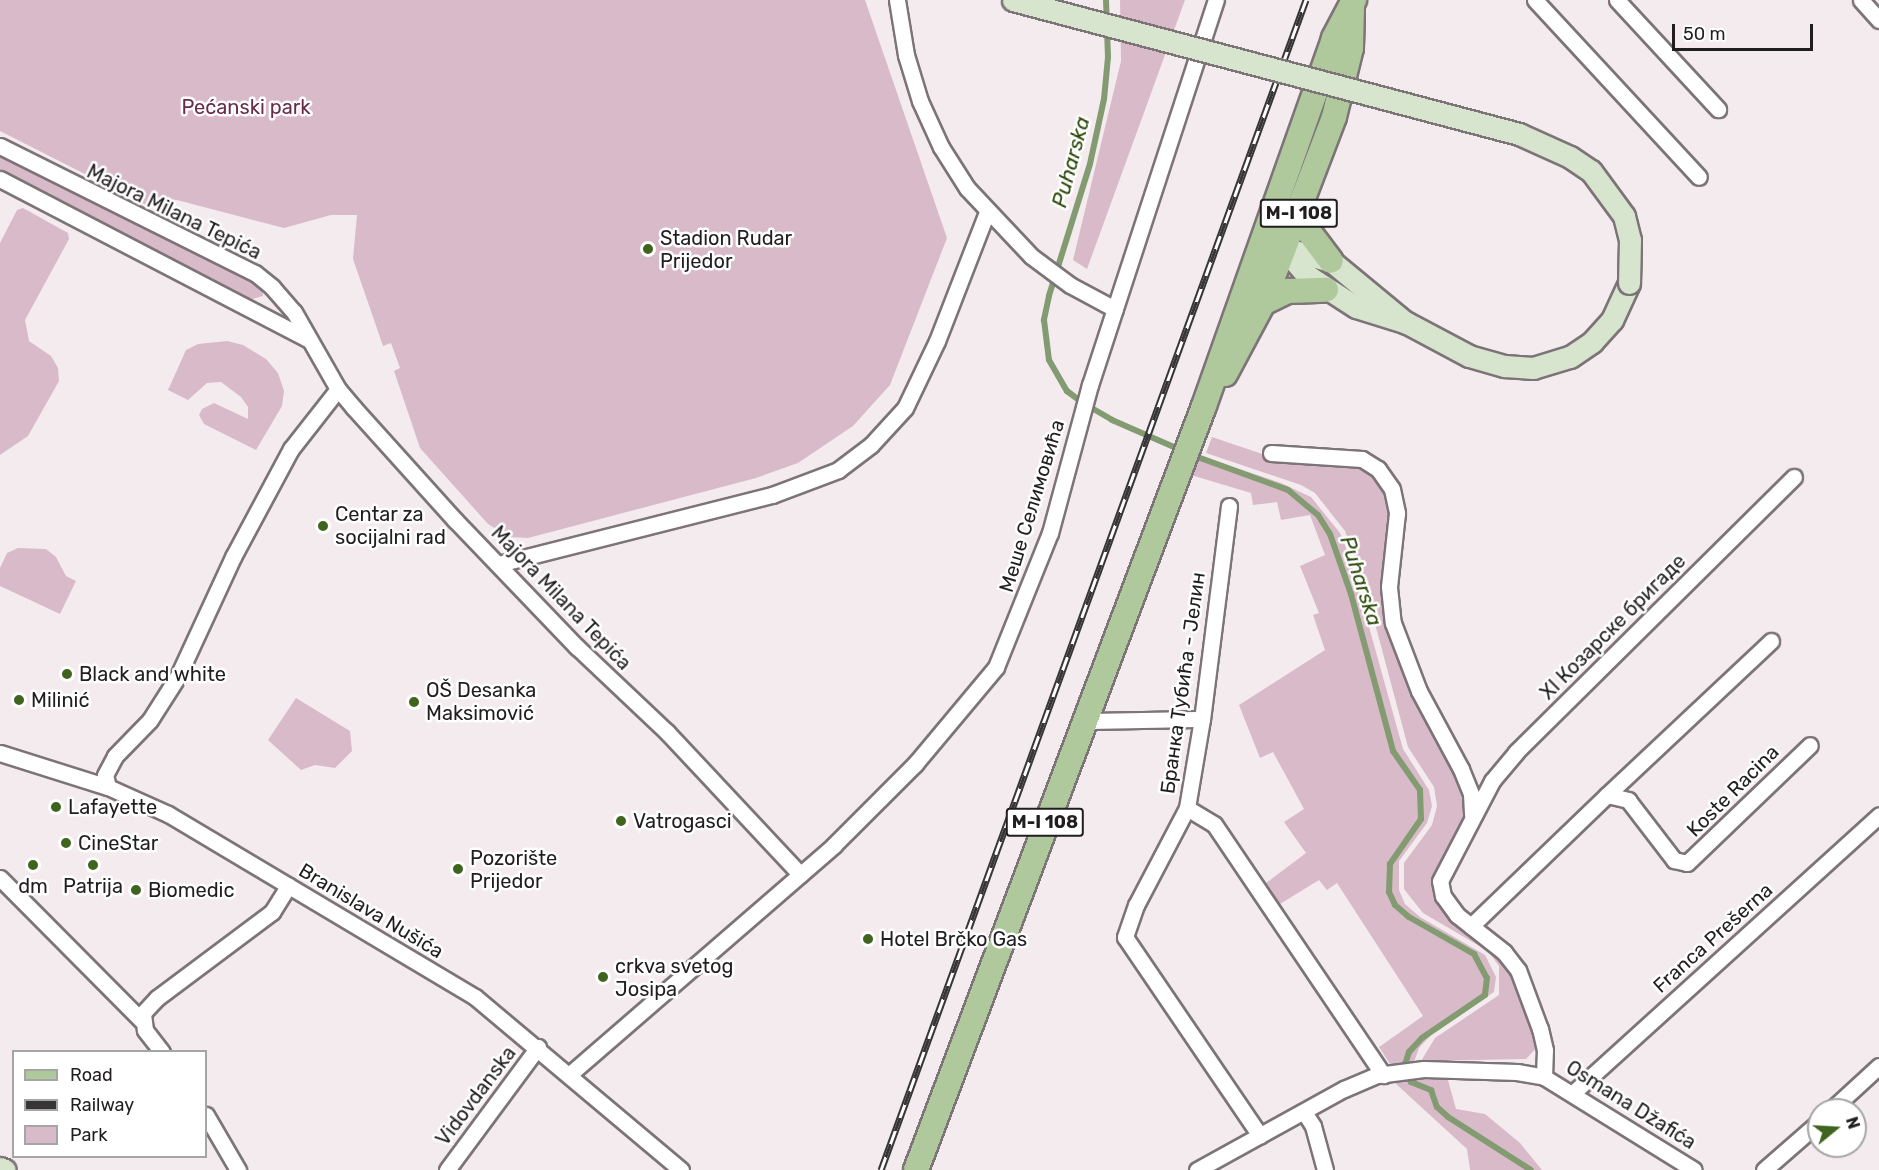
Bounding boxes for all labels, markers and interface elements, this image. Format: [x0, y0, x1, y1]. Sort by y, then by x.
scale bar [1675, 12, 1816, 50]
text: 50 m [1683, 23, 1726, 45]
park label: Pećanski park [181, 95, 311, 119]
water label: Puharska [1047, 114, 1095, 210]
street label: Majora Milana Tepića [83, 159, 265, 265]
road number: M-I 108 [1258, 198, 1340, 228]
place label: Stadion Rudar Prijedor [660, 226, 792, 273]
marker: Stadion Rudar Prijedor [641, 242, 655, 256]
street label: Меше Селимовића [994, 417, 1070, 595]
place label: Centar za socijalni rad [335, 502, 446, 549]
marker: Centar za socijalni rad [316, 519, 330, 533]
street label: Majora Milana Tepića [486, 521, 636, 675]
water label: Puharska [1335, 533, 1387, 629]
street label: XI Козарске бригаде [1535, 549, 1691, 705]
street label: Бранка Тубића - Јелин [1156, 571, 1210, 795]
place label: Black and white [79, 662, 227, 686]
marker: Black and white [60, 667, 74, 681]
place label: OŠ Desanka Maksimović [426, 678, 536, 725]
place label: Milinić [31, 688, 89, 712]
marker: Milinić [12, 693, 26, 707]
marker: OŠ Desanka Maksimović [407, 695, 421, 709]
street label: Koste Racina [1682, 740, 1784, 842]
place label: Lafayette [68, 795, 157, 819]
marker: Lafayette [49, 800, 63, 814]
road number: M-I 108 [1004, 807, 1086, 837]
place label: Vatrogasci [633, 809, 732, 833]
marker: Vatrogasci [614, 814, 628, 828]
place label: CineStar [78, 831, 158, 855]
marker: CineStar [59, 836, 73, 850]
place label: Pozorište Prijedor [470, 846, 557, 893]
marker: dm [26, 858, 40, 872]
marker: Patrija [86, 858, 100, 872]
street label: Branislava Nušića [294, 858, 448, 964]
marker: Pozorište Prijedor [451, 862, 465, 876]
place label: dm [18, 874, 48, 898]
place label: Patrija [63, 874, 123, 898]
place label: Biomedic [148, 878, 234, 902]
street label: Franca Prešerna [1648, 878, 1778, 998]
marker: Biomedic [129, 883, 143, 897]
place label: Hotel Brčko Gas [880, 927, 1027, 951]
marker: Hotel Brčko Gas [861, 932, 875, 946]
place label: crkva svetog Josipa [615, 954, 734, 1001]
marker: crkva svetog Josipa [596, 970, 610, 984]
street label: Vidovdanska [431, 1042, 521, 1150]
legend [12, 1050, 207, 1158]
street label: Osmana Džafića [1562, 1055, 1700, 1155]
text: Road [70, 1064, 113, 1086]
text: Railway [70, 1094, 134, 1116]
north arrow [1807, 1098, 1867, 1158]
text: N [1842, 1114, 1864, 1131]
text: Park [70, 1124, 107, 1146]

